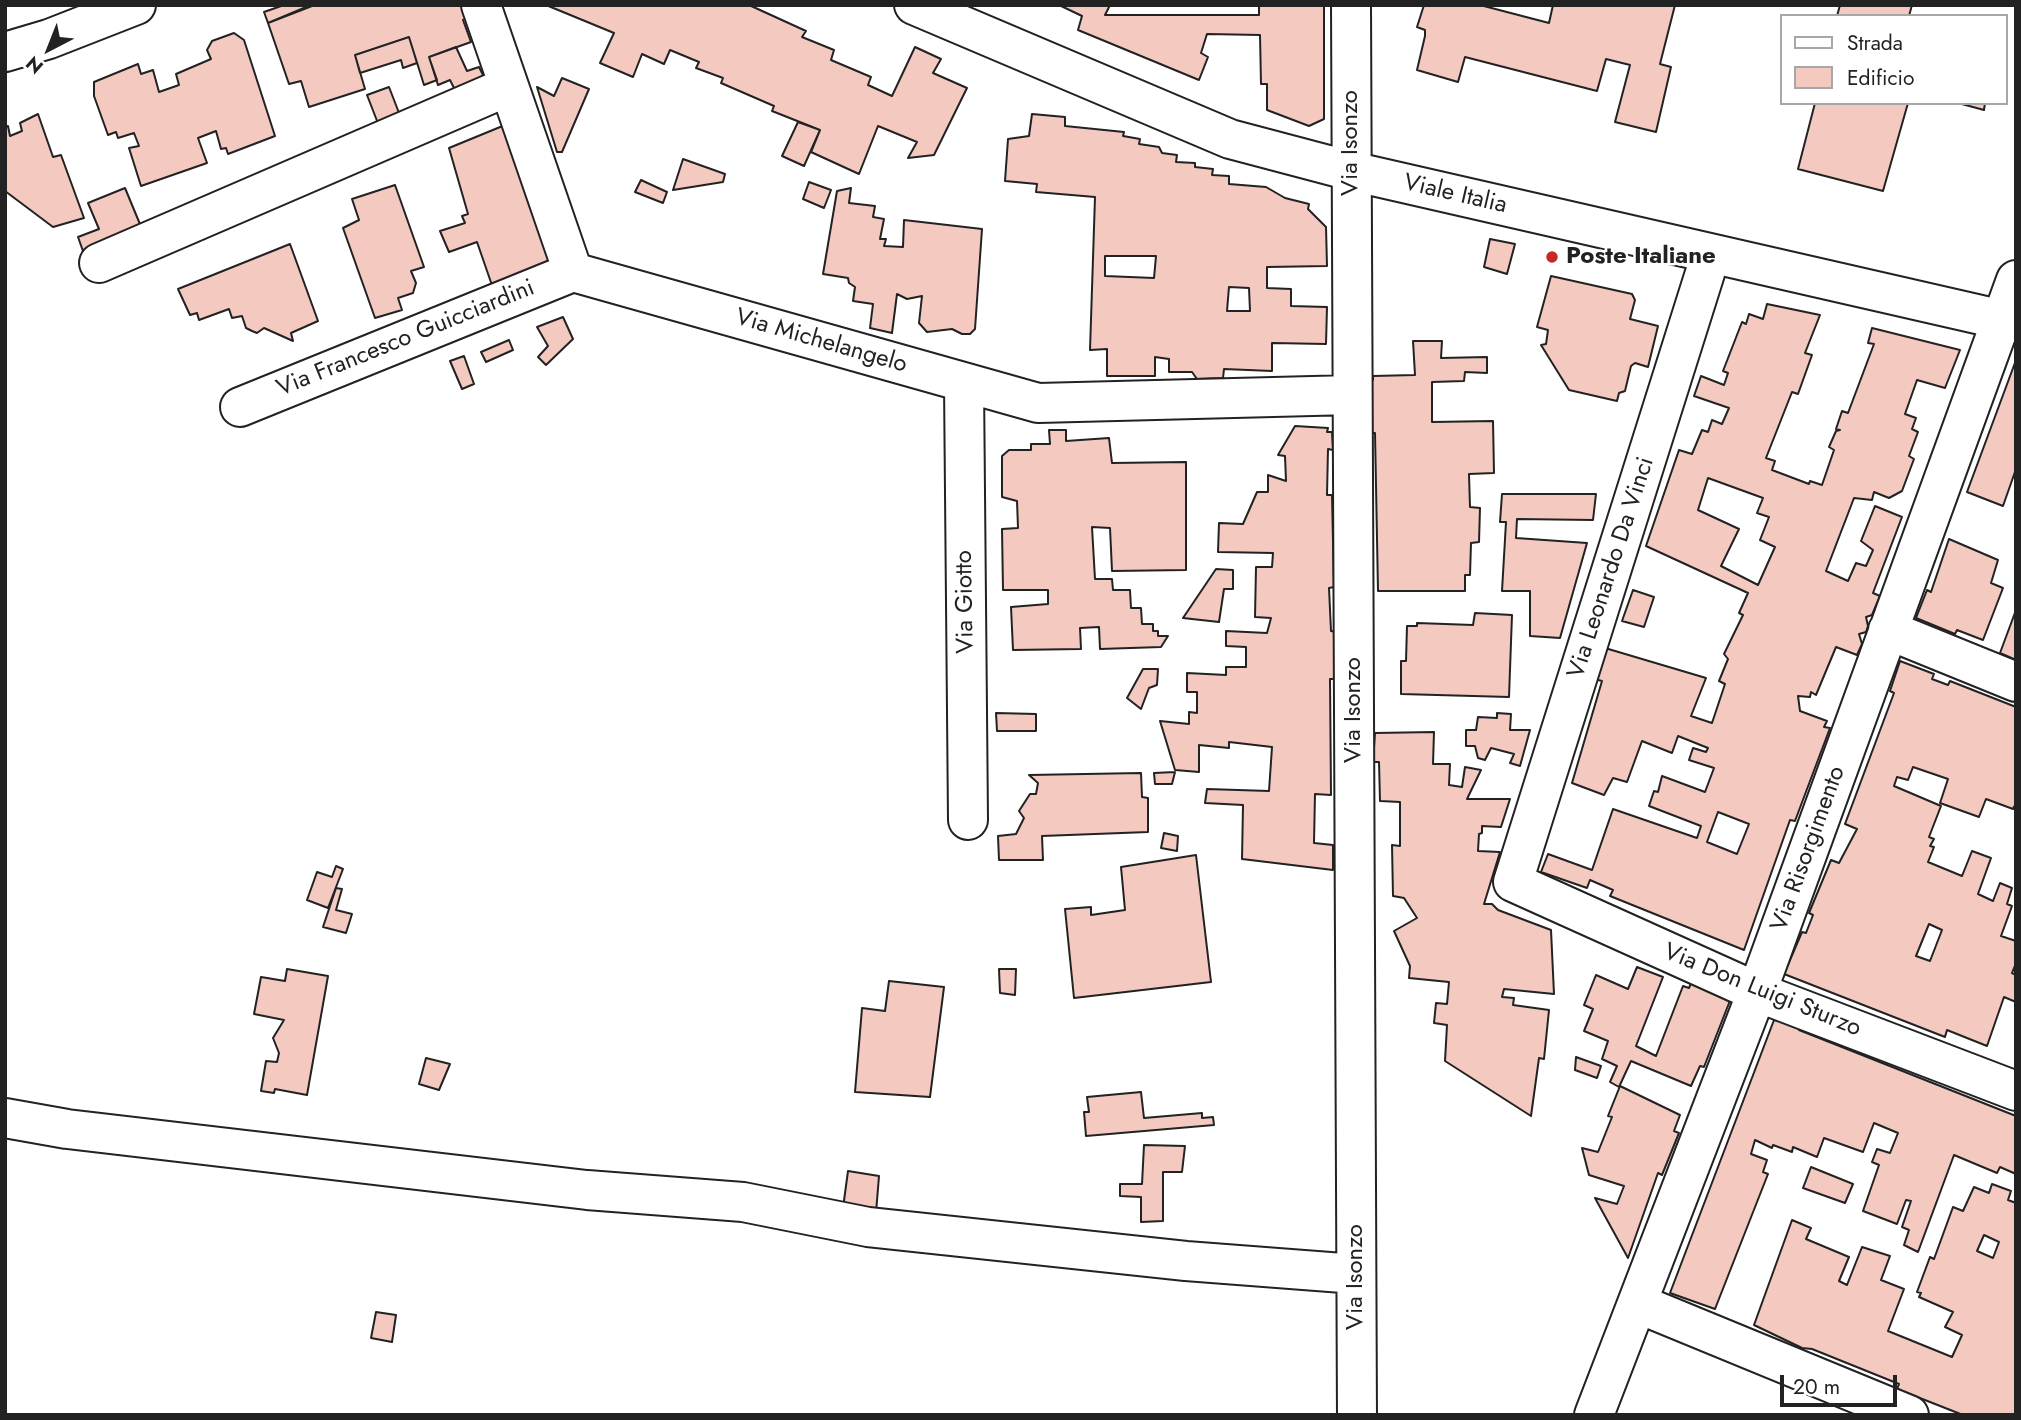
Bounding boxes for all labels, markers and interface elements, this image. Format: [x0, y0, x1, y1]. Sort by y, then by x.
north arrow [14, 14, 84, 84]
legend [1780, 14, 2007, 105]
text: Strada [1847, 28, 1903, 58]
text: N [20, 50, 49, 80]
text: Edificio [1847, 63, 1914, 93]
street label: Via Isonzo [1337, 90, 1365, 196]
street label: Viale Italia [1401, 169, 1509, 221]
place label: Poste Italiane [1566, 243, 1716, 271]
marker: Poste Italiane [1544, 249, 1560, 265]
street label: Via Francesco Guicciardini [273, 274, 539, 404]
street label: Via Michelangelo [732, 304, 910, 380]
street label: Via Leonardo Da Vinci [1563, 454, 1661, 682]
street label: Via Giotto [951, 550, 981, 654]
street label: Via Isonzo [1340, 657, 1368, 763]
street label: Via Risorgimento [1766, 763, 1852, 935]
street label: Via Don Luigi Sturzo [1659, 938, 1865, 1044]
street label: Via Isonzo [1342, 1224, 1370, 1330]
scale bar [1783, 1360, 1900, 1404]
text: 20 m [1793, 1372, 1840, 1402]

